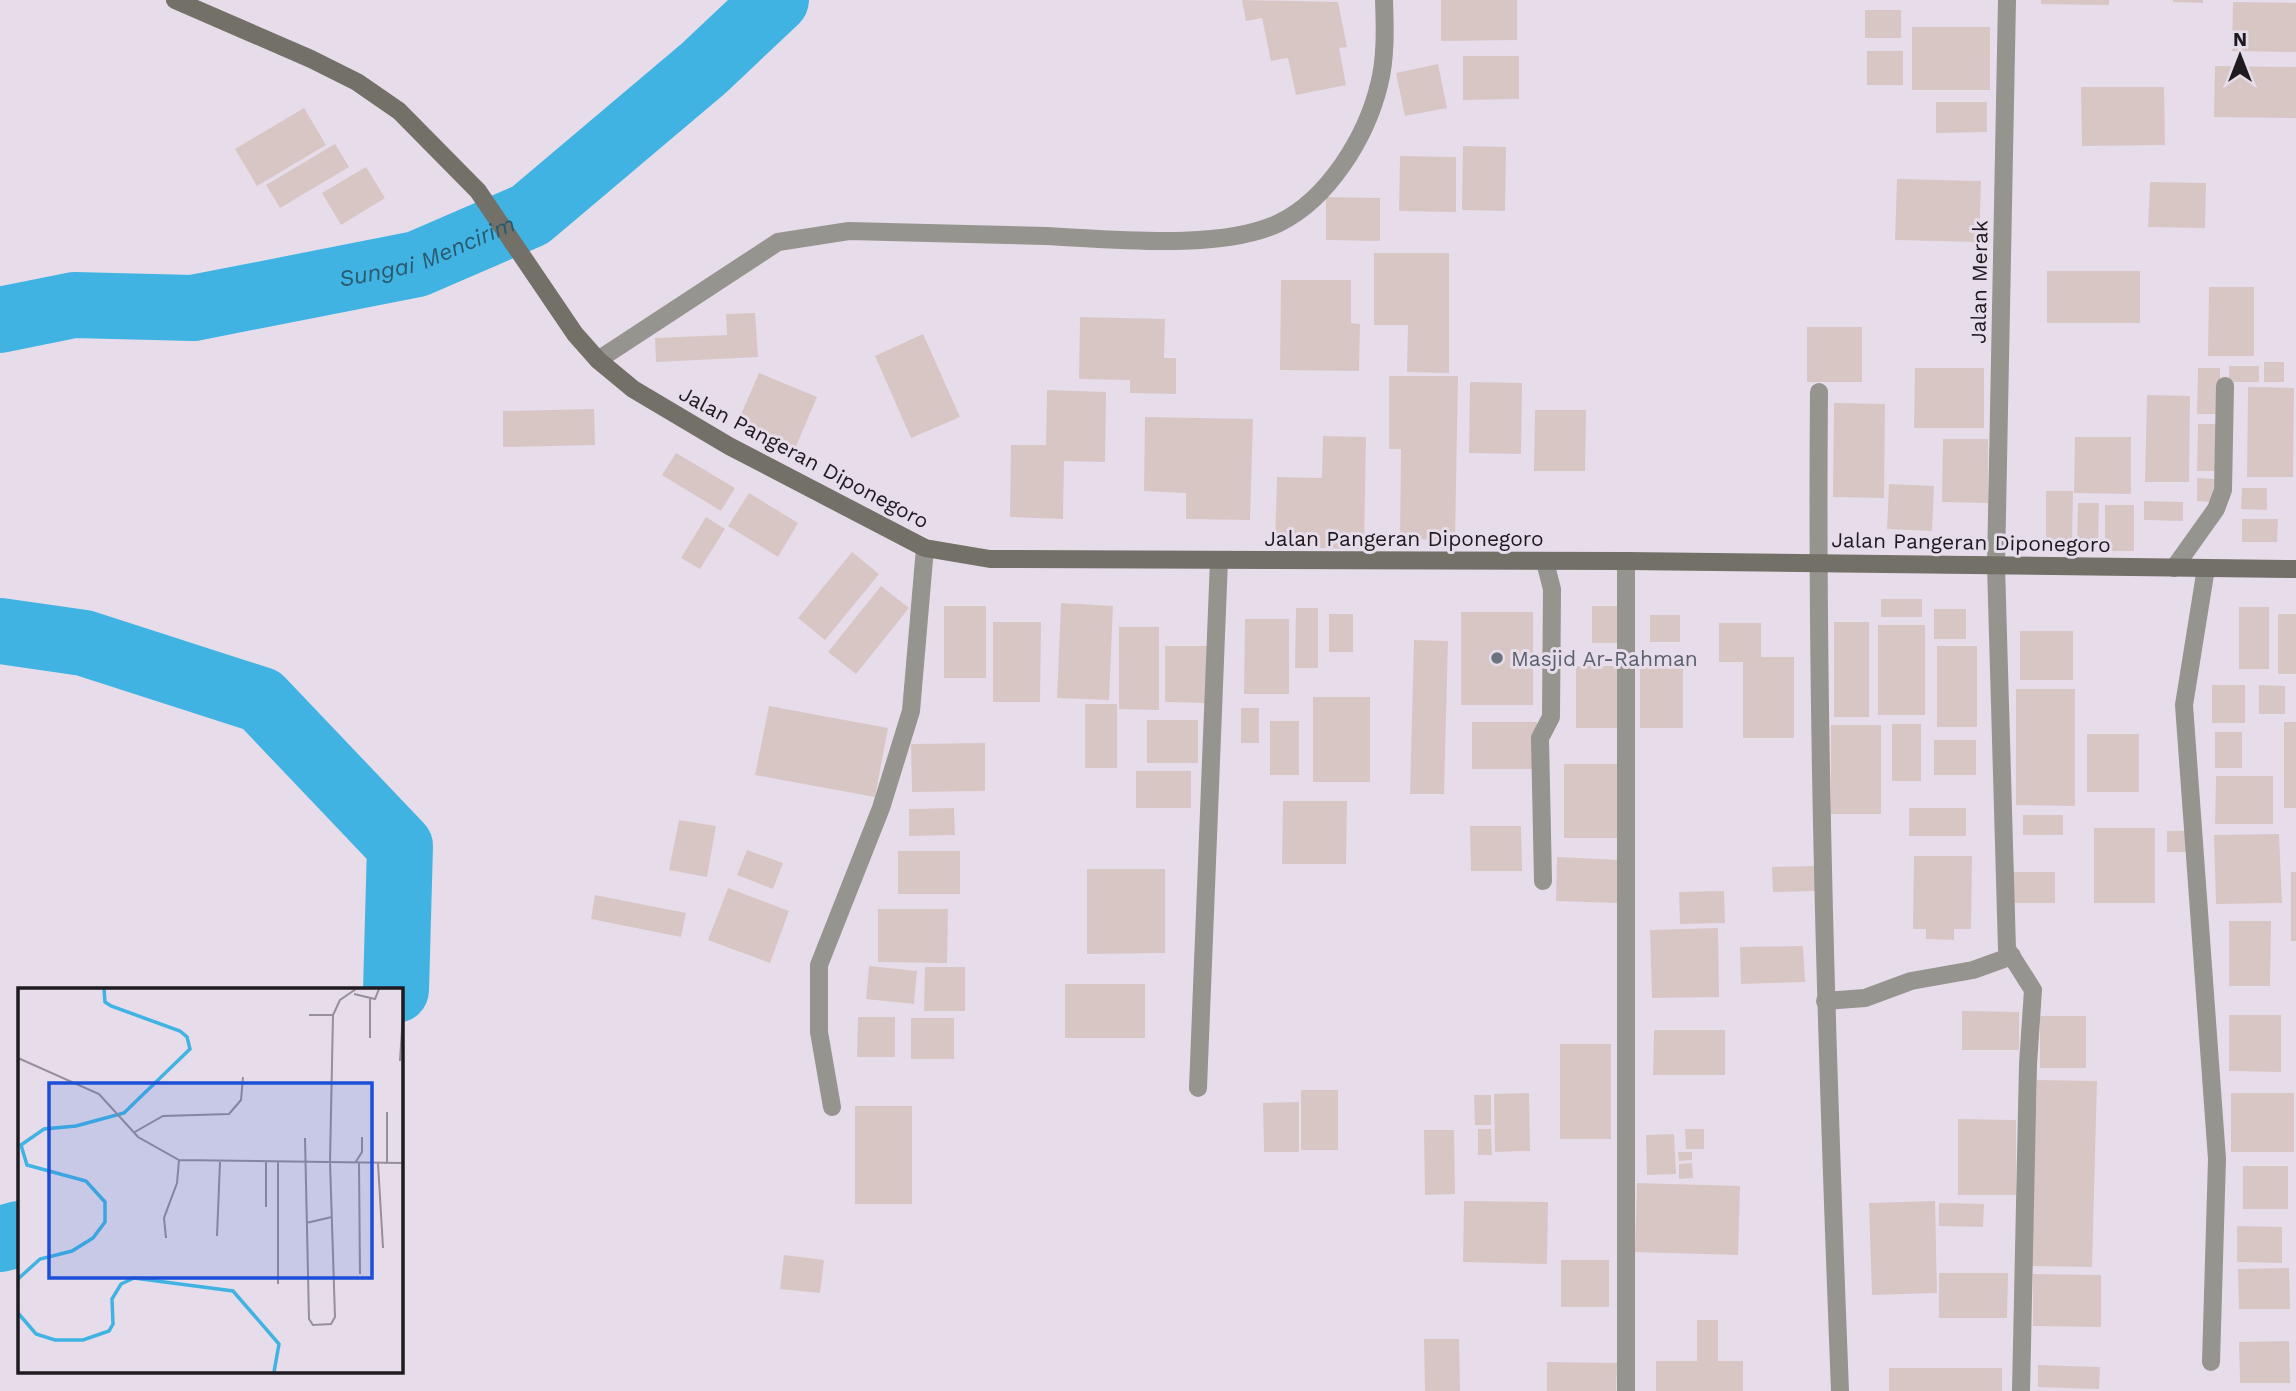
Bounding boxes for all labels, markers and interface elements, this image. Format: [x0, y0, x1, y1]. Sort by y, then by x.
north arrow [2205, 21, 2275, 91]
text: N [2233, 28, 2247, 51]
water label: Sungai Mencirim [337, 210, 519, 293]
street label: Jalan Merak [1965, 220, 1993, 344]
street label: Jalan Pangeran Diponegoro [675, 380, 933, 534]
street label: Jalan Pangeran Diponegoro [1264, 526, 1544, 551]
street label: Jalan Pangeran Diponegoro [1831, 527, 2111, 557]
place label: Masjid Ar-Rahman [1511, 646, 1698, 671]
marker: Masjid Ar-Rahman [1489, 650, 1505, 666]
inset map [18, 988, 402, 1374]

